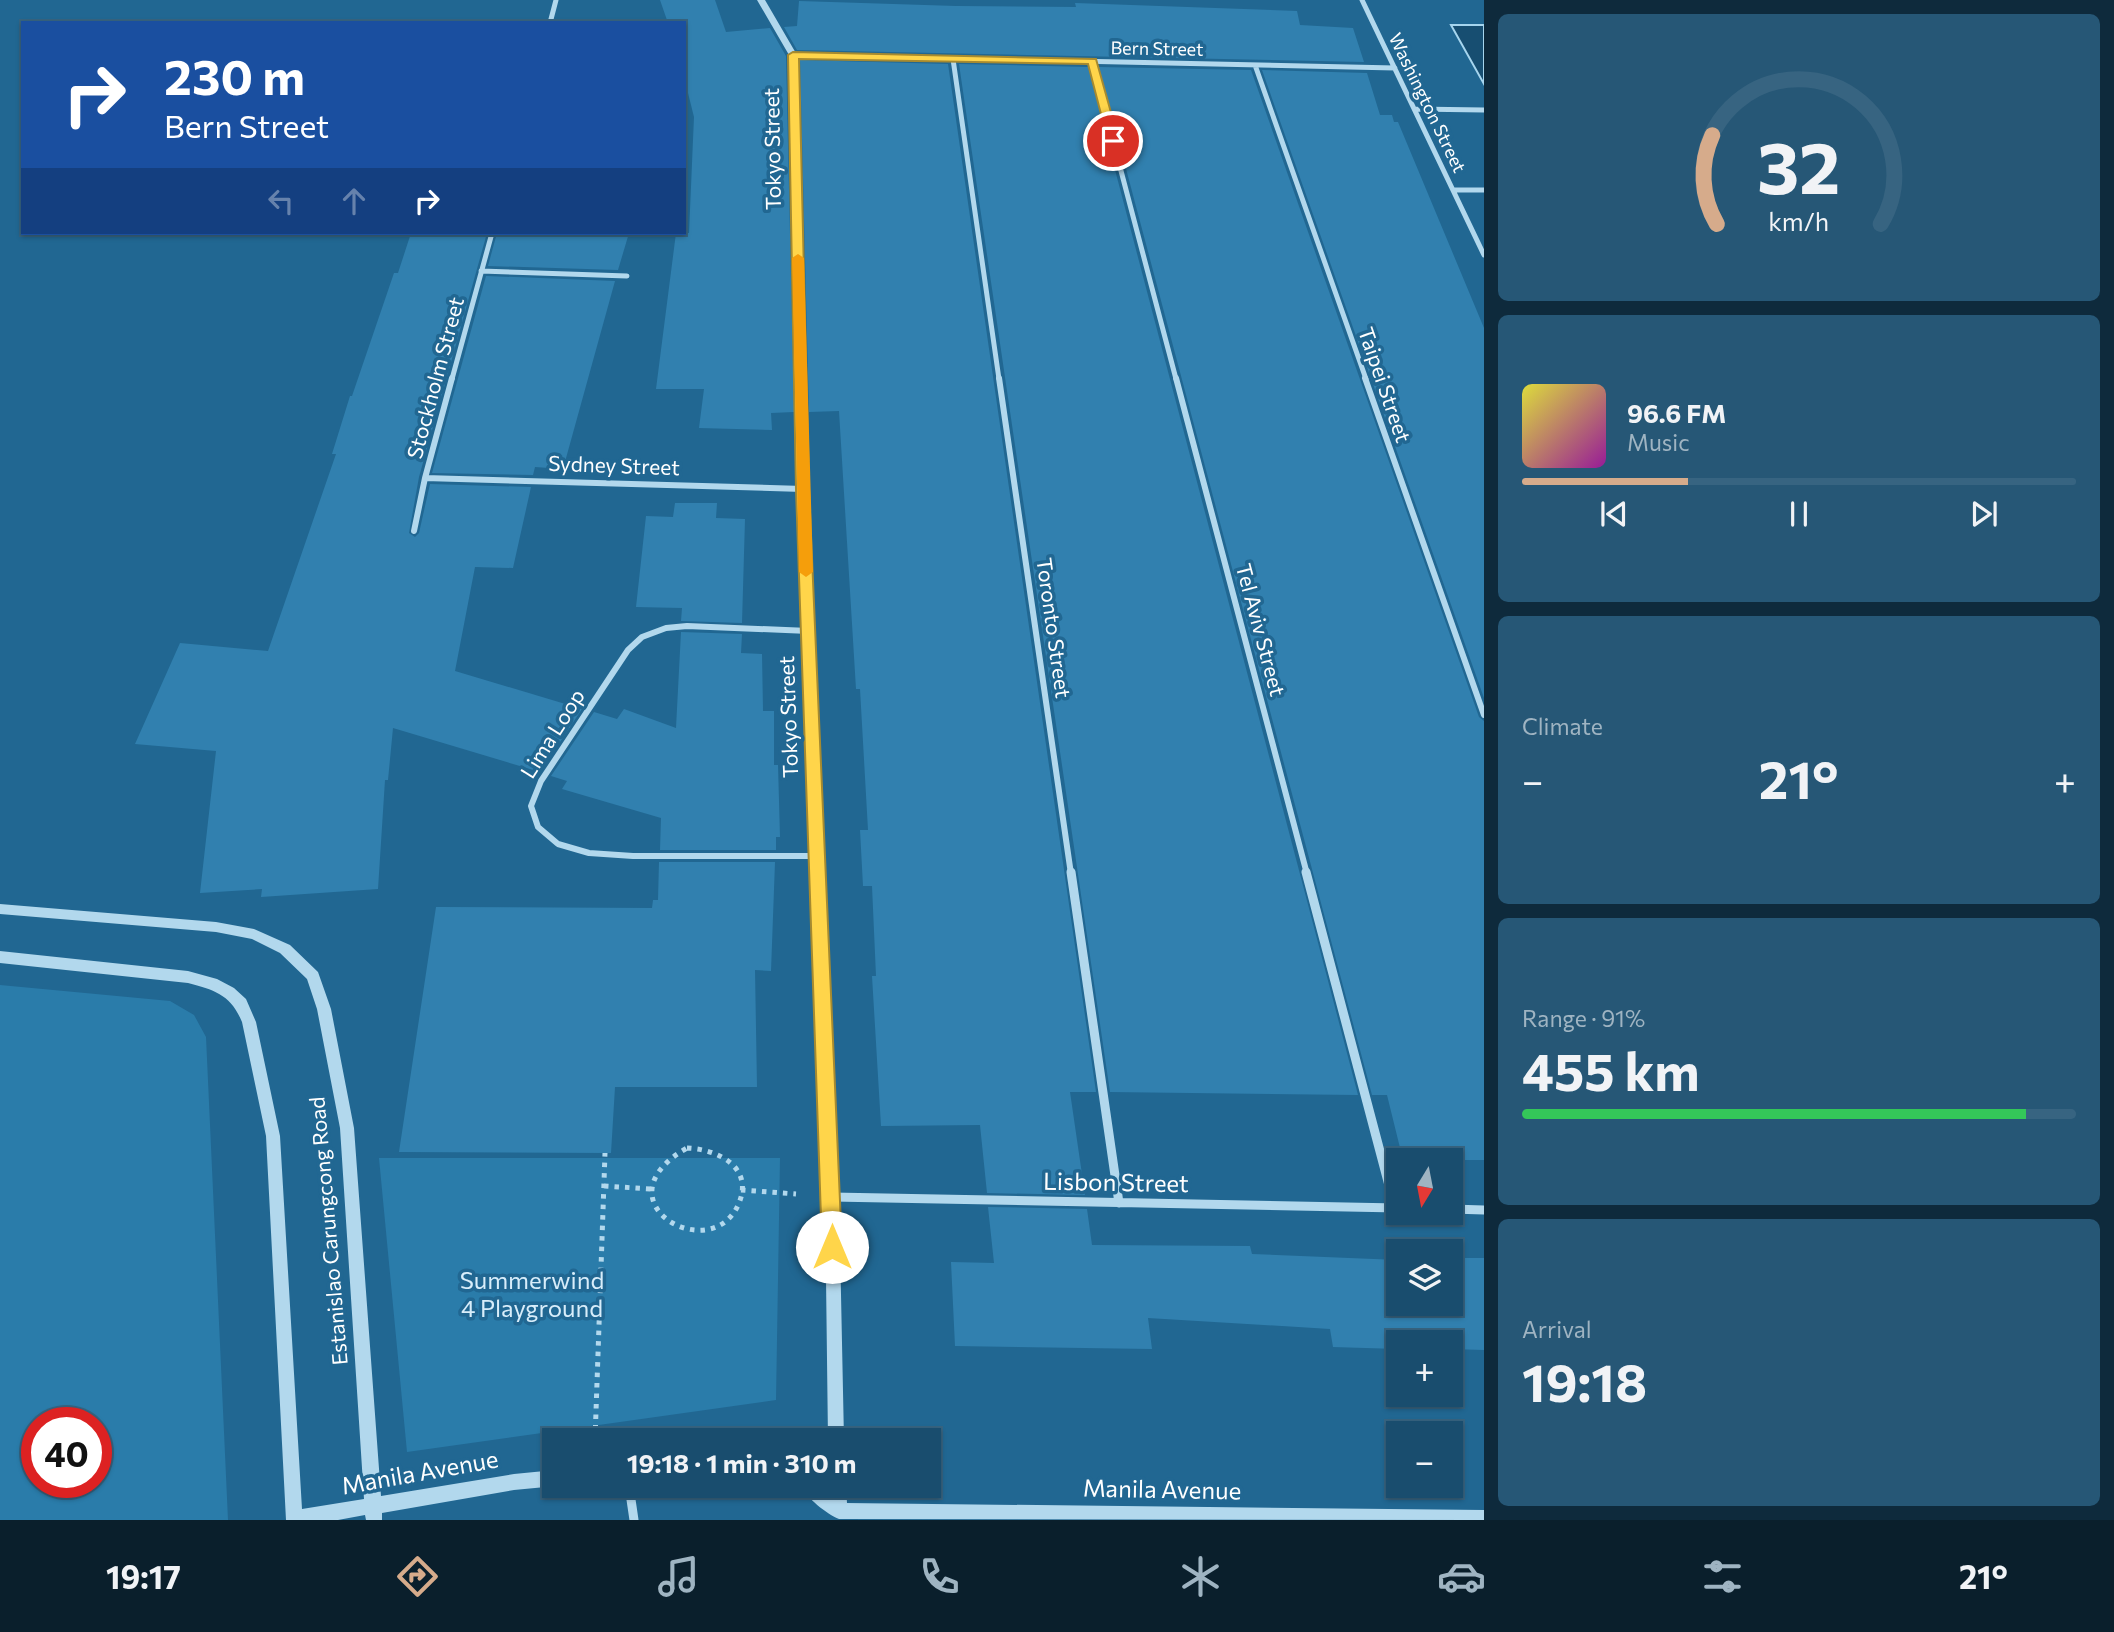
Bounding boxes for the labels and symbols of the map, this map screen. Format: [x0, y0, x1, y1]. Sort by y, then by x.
street label: Washington Street [1385, 29, 1471, 176]
street label: Bern Street [1110, 36, 1204, 60]
street label: Tokyo Street [758, 88, 785, 210]
pin [1083, 111, 1143, 171]
street label: Stockholm Street [401, 294, 468, 461]
street label: Taipei Street [1354, 324, 1417, 445]
street label: Sydney Street [548, 450, 680, 479]
street label: Toronto Street [1032, 556, 1077, 700]
street label: Tel Aviv Street [1232, 561, 1291, 699]
street label: Tokyo Street [773, 656, 802, 779]
street label: Lima Loop [515, 684, 589, 782]
street label: Estanislao Carungcong Road [303, 1096, 352, 1366]
north arrow [1386, 1148, 1463, 1225]
street label: Lisbon Street [1043, 1166, 1189, 1197]
position arrow [795, 1210, 869, 1284]
park label: Summerwind 4 Playground [460, 1265, 604, 1322]
speed limit sign: 40 [21, 1407, 112, 1498]
street label: Manila Avenue [339, 1443, 500, 1500]
street label: Manila Avenue [1083, 1473, 1242, 1504]

